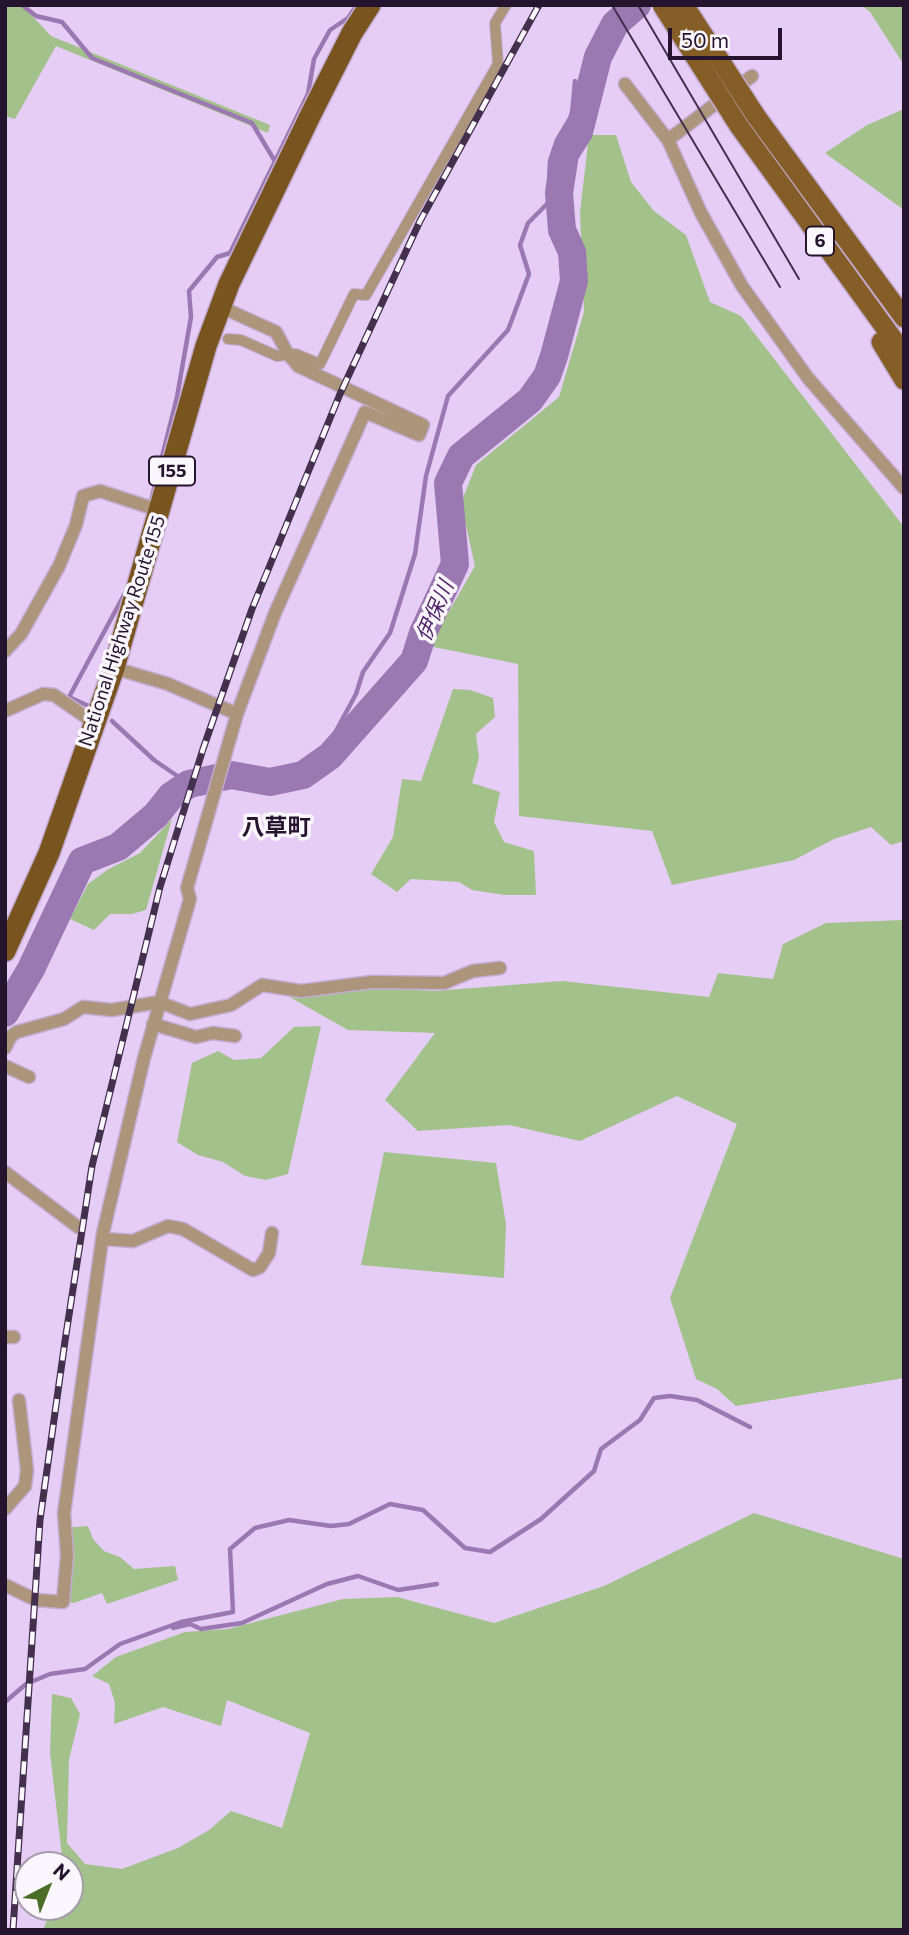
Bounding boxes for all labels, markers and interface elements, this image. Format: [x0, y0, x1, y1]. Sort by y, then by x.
scale bar [671, 14, 785, 58]
text: 50 m [681, 27, 729, 52]
road number: 6 [806, 227, 834, 256]
road number: 155 [149, 457, 195, 486]
street label: National Highway Route 155 [74, 513, 170, 749]
water label: 伊保川 [411, 577, 459, 645]
district label: 八草町 [242, 813, 310, 841]
north arrow [14, 1851, 84, 1921]
text: N [49, 1858, 75, 1885]

